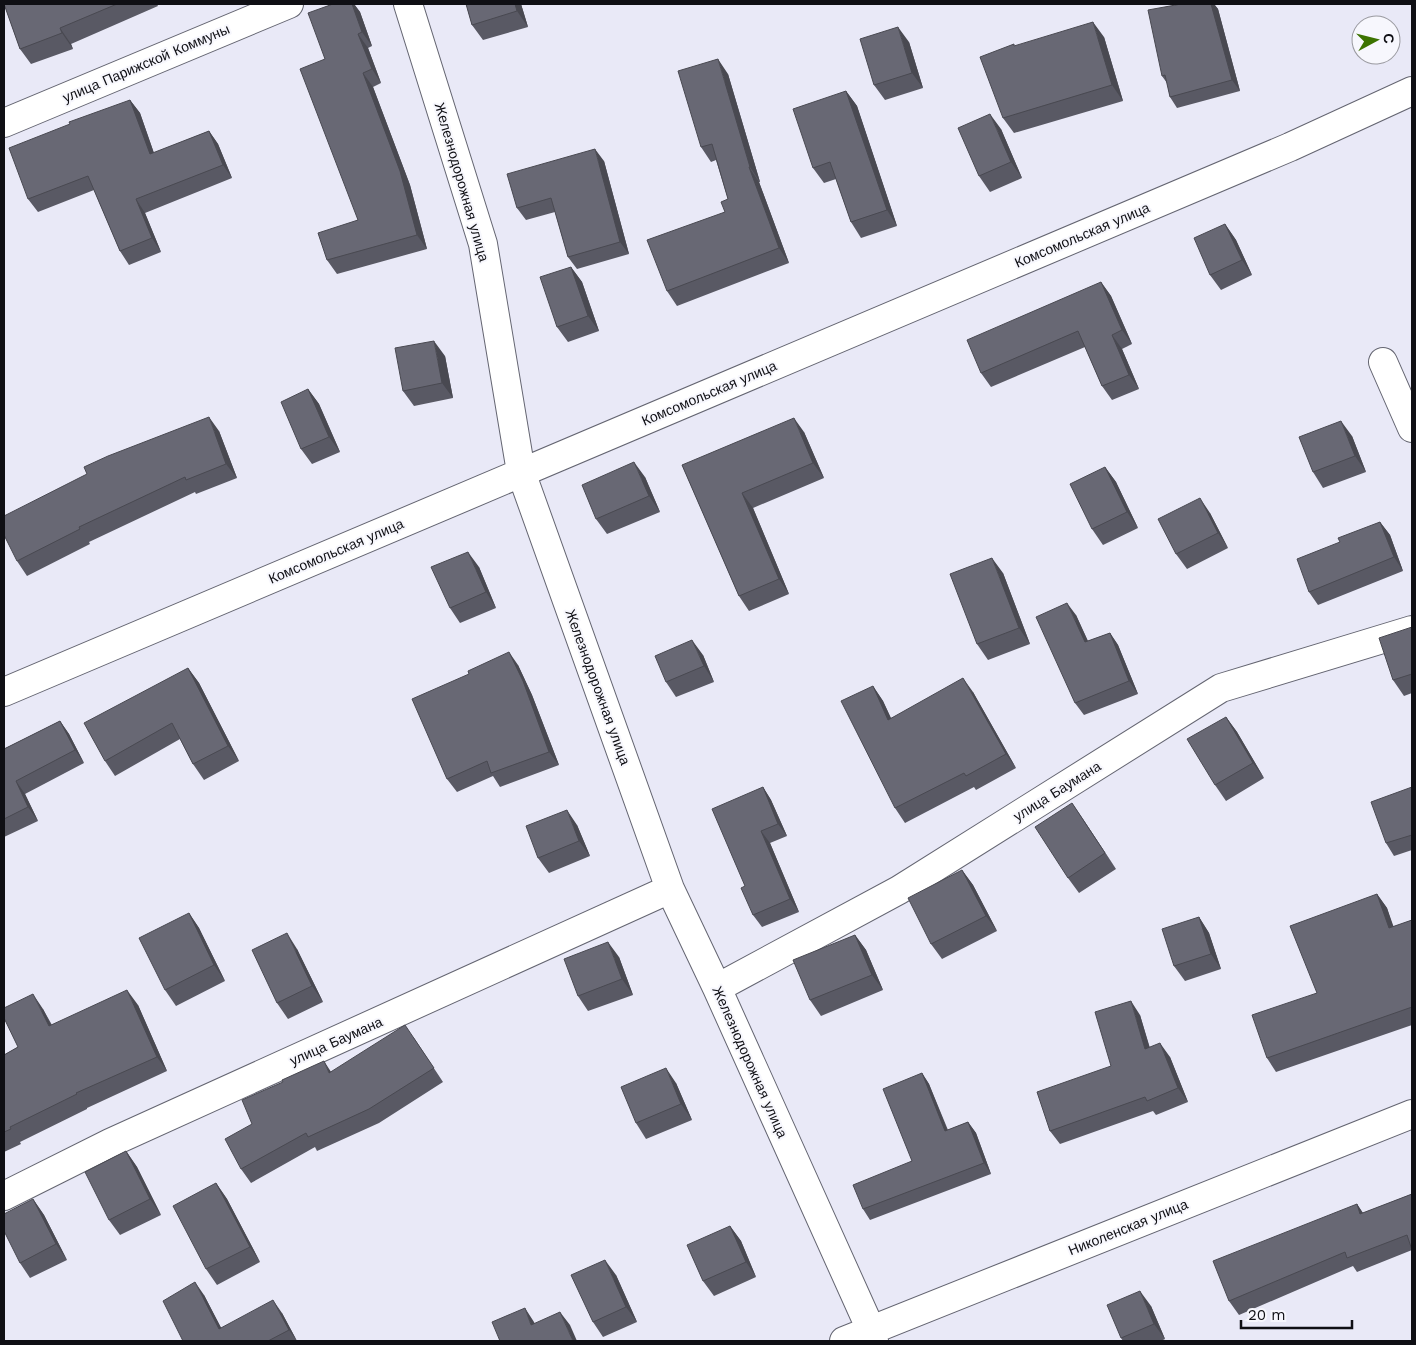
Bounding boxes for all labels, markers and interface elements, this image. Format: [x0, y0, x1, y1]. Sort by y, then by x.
north arrow [1351, 15, 1401, 65]
street label: улица Парижской Коммуны [60, 20, 232, 106]
text: С [1380, 32, 1397, 44]
street label: Железнодорожная улица [432, 101, 492, 263]
street label: Комсомольская улица [1012, 199, 1152, 271]
street label: Комсомольская улица [639, 357, 779, 429]
street label: Комсомольская улица [266, 515, 406, 587]
street label: Железнодорожная улица [562, 607, 634, 767]
street label: улица Баумана [1010, 758, 1104, 824]
street label: Железнодорожная улица [709, 984, 791, 1141]
street label: улица Баумана [287, 1013, 385, 1069]
street label: Николенская улица [1066, 1196, 1190, 1258]
scale bar [1241, 1298, 1352, 1330]
text: 20 m [1248, 1306, 1286, 1324]

